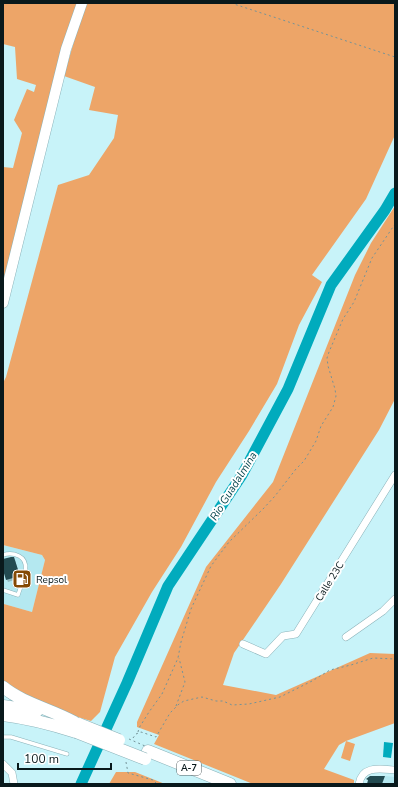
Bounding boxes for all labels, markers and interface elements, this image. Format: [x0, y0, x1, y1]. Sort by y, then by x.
water label: Rio Guadalmina [206, 449, 261, 523]
street label: Calle 23C [312, 559, 348, 604]
fuel station icon: Repsol [11, 568, 33, 590]
place label: Repsol [36, 573, 67, 587]
scale bar [18, 745, 111, 771]
text: 100 m [24, 751, 59, 767]
road number: A-7 [177, 761, 201, 775]

